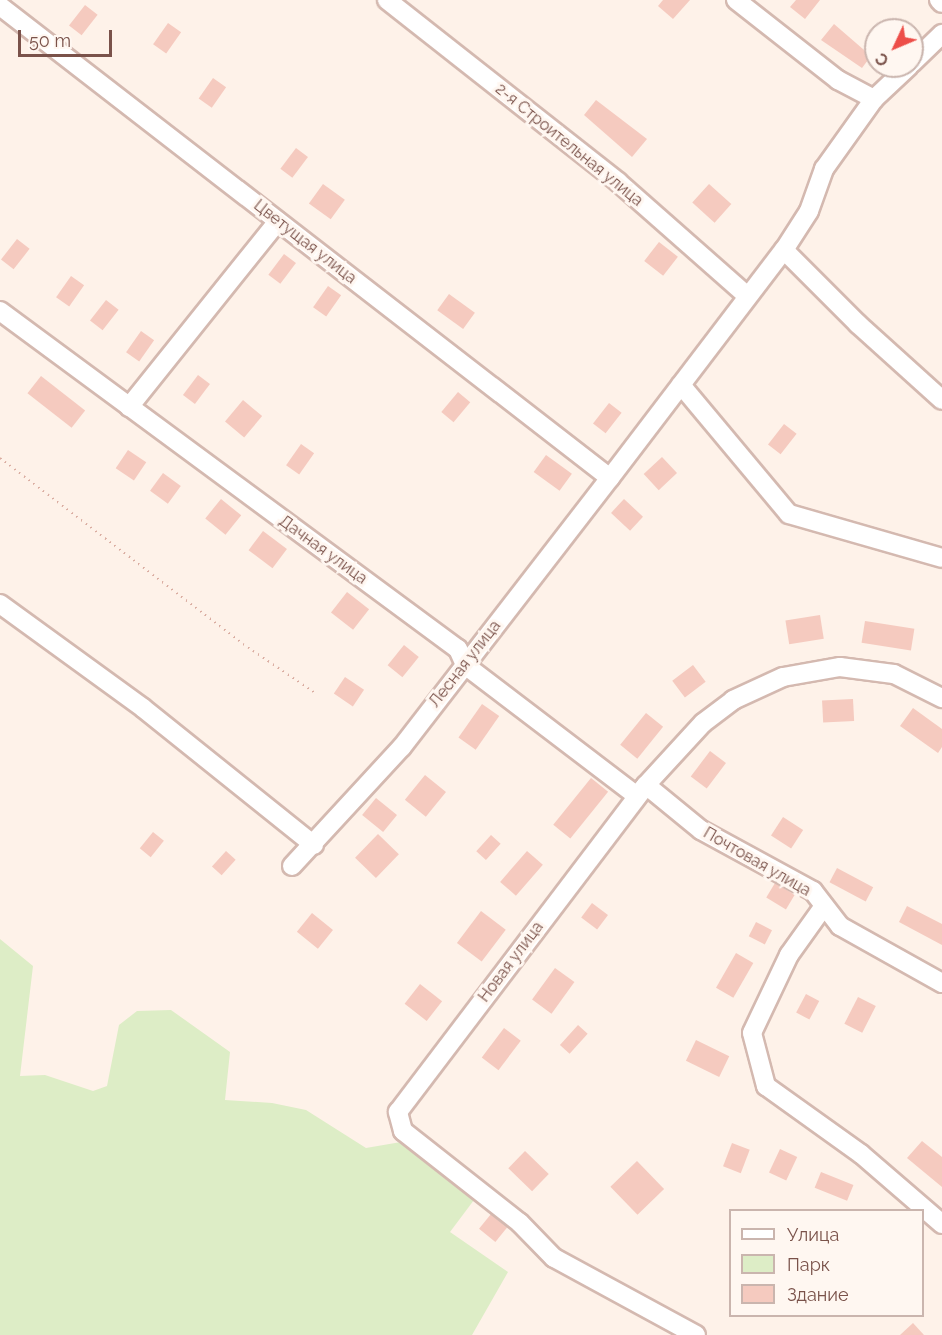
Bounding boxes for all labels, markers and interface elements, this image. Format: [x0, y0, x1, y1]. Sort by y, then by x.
scale bar [21, 18, 116, 56]
north arrow [864, 18, 924, 78]
text: 50 m [29, 30, 71, 51]
text: С [871, 49, 893, 70]
street label: 2-я Строительная улица [491, 79, 647, 211]
street label: Цветущая улица [250, 196, 360, 288]
street label: Дачная улица [275, 511, 371, 589]
street label: Лесная улица [425, 617, 505, 711]
street label: Почтовая улица [700, 823, 814, 901]
street label: Новая улица [474, 918, 548, 1006]
legend [729, 1209, 924, 1317]
text: Улица [787, 1224, 839, 1245]
text: Парк [787, 1254, 830, 1275]
text: Здание [787, 1284, 849, 1305]

